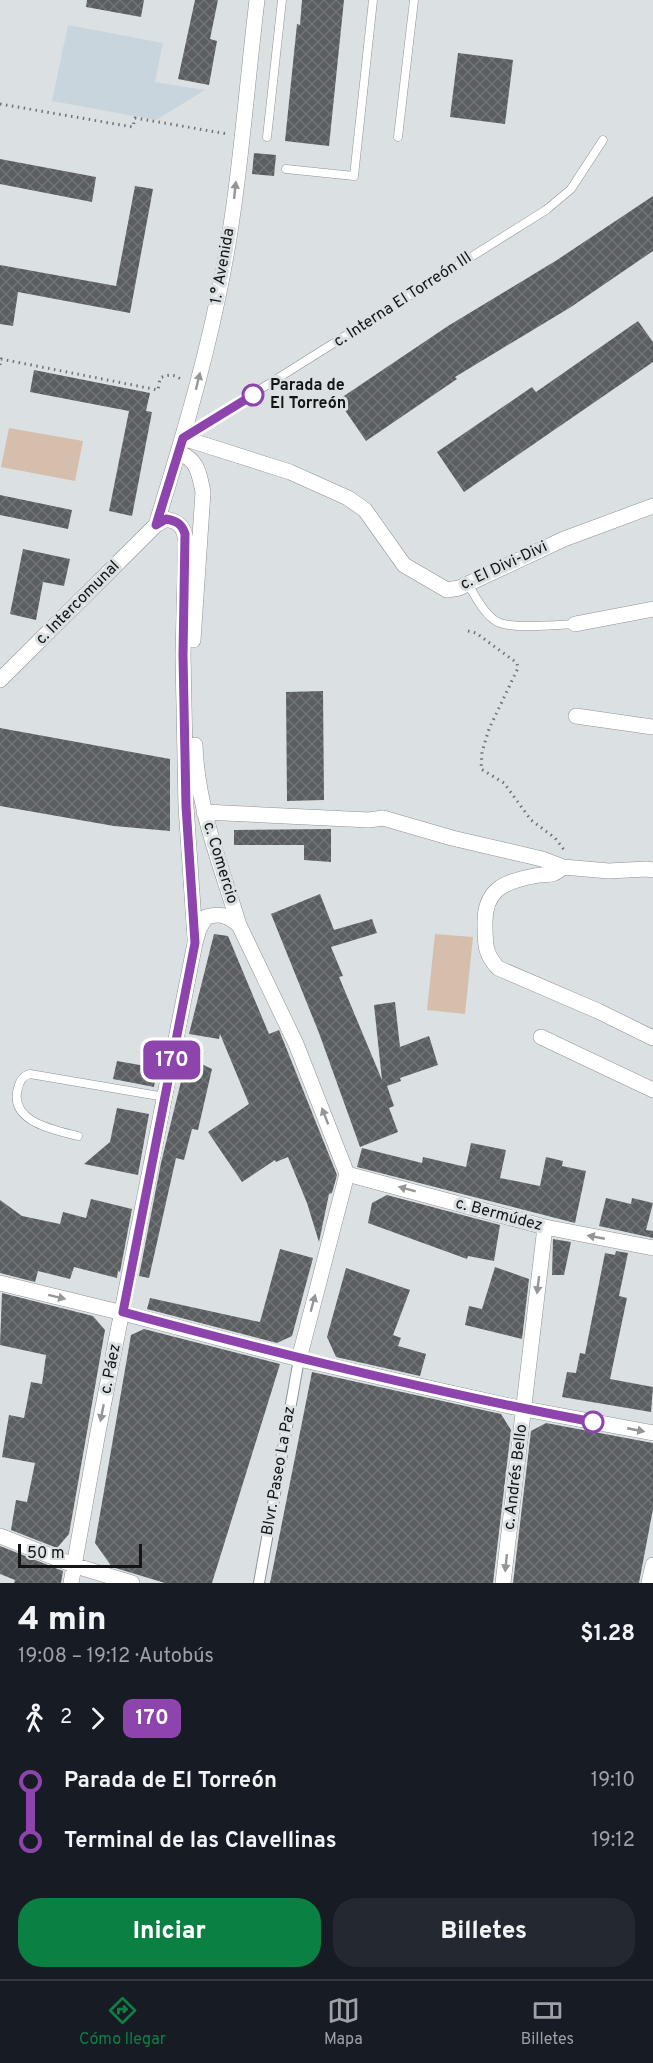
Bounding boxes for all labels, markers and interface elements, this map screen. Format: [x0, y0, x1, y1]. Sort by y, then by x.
one-way arrow [230, 181, 240, 200]
street label: 1.° Avenida [207, 227, 239, 305]
street label: c. Interna El Torreón III [330, 248, 476, 352]
one-way arrow [193, 372, 203, 391]
place label: Parada de El Torreón [270, 376, 346, 414]
marker: Parada de El Torreón [242, 384, 264, 406]
street label: c. El Divi-Divi [457, 537, 551, 595]
street label: c. Intercomunal [32, 557, 124, 649]
street label: c. Comercio [198, 820, 242, 906]
line badge: 170 [138, 1040, 207, 1080]
text: 170 [155, 1047, 189, 1074]
one-way arrow [320, 1107, 329, 1125]
one-way arrow [397, 1184, 416, 1194]
street label: c. Bermúdez [453, 1194, 545, 1236]
one-way arrow [586, 1232, 605, 1241]
one-way arrow [533, 1276, 543, 1295]
one-way arrow [48, 1292, 66, 1302]
one-way arrow [309, 1293, 319, 1312]
street label: c. Páez [96, 1342, 126, 1396]
one-way arrow [97, 1403, 106, 1422]
street label: Blvr. Paseo La Paz [258, 1405, 300, 1537]
unlabelled marker [582, 1411, 604, 1433]
street label: c. Andrés Bello [500, 1423, 532, 1531]
one-way arrow [626, 1426, 645, 1435]
scale bar [18, 1541, 142, 1568]
text: 50 m [27, 1544, 65, 1564]
one-way arrow [501, 1553, 511, 1572]
text: 4 min [18, 1600, 107, 1642]
text: $1.28 [580, 1621, 635, 1648]
text: 19:08 – 19:12 · Autobús [18, 1644, 214, 1670]
icon: walk [18, 1702, 51, 1735]
icon: forward [81, 1702, 114, 1735]
text: 2 [60, 1705, 72, 1731]
text: 170 [135, 1705, 169, 1732]
text: Parada de El Torreón [64, 1768, 277, 1795]
text: 19:10 [591, 1768, 635, 1794]
text: Terminal de las Clavellinas [64, 1828, 337, 1855]
text: 19:12 [591, 1828, 635, 1854]
button: Iniciar [18, 1898, 321, 1967]
button: Billetes [333, 1898, 635, 1967]
tab: Cómo llegar [79, 1994, 166, 2050]
tab: Mapa [324, 1994, 363, 2050]
tab: Billetes [521, 1994, 574, 2050]

